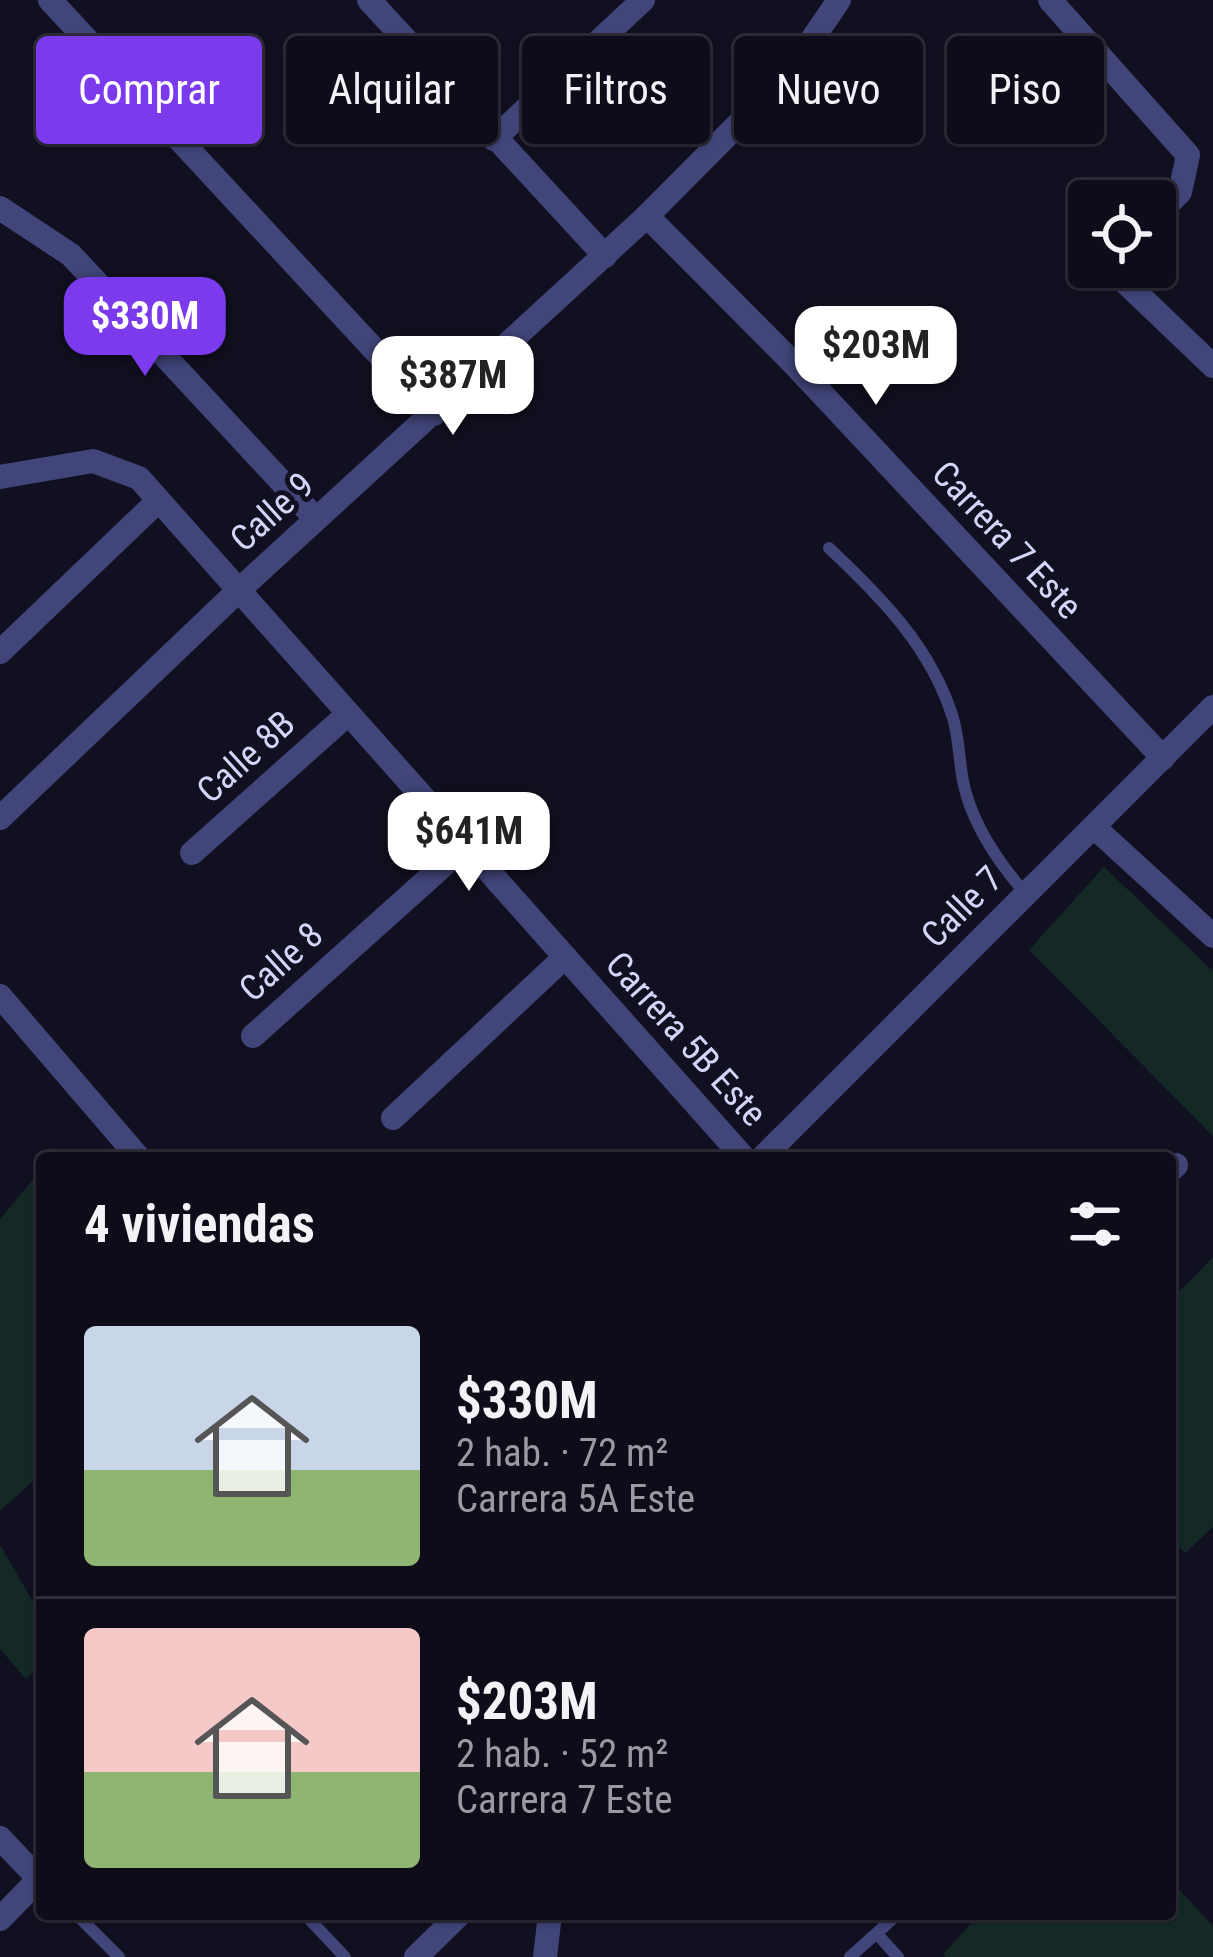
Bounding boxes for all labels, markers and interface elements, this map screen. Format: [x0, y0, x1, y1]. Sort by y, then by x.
chip: Comprar [36, 36, 262, 144]
chip: Alquilar [286, 36, 498, 144]
chip: Filtros [522, 36, 710, 144]
chip: Nuevo [734, 36, 923, 144]
chip: Piso [947, 36, 1104, 144]
map controls [1068, 180, 1176, 288]
button: locate [1068, 180, 1176, 288]
pin: $330M [61, 277, 229, 379]
text: $330M [91, 293, 199, 339]
pin: $203M [792, 306, 960, 408]
text: $203M [822, 322, 930, 368]
pin: $387M [369, 336, 537, 438]
text: $387M [399, 352, 507, 398]
street label: Carrera 7 Este [924, 453, 1090, 627]
street label: Calle 9 [222, 464, 322, 560]
street label: Calle 8B [189, 702, 303, 812]
pin: $641M [385, 792, 553, 894]
text: $641M [415, 808, 523, 854]
street label: Calle 7 [913, 858, 1011, 956]
street label: Calle 8 [231, 914, 331, 1010]
street label: Carrera 5B Este [597, 943, 775, 1135]
icon: filters [1062, 1191, 1128, 1257]
text: 4 viviendas [84, 1195, 315, 1254]
text: $330M [456, 1371, 598, 1430]
icon: home [180, 1374, 324, 1518]
text: 2 hab. · 72 m² [456, 1430, 668, 1476]
text: Carrera 5A Este [456, 1476, 695, 1522]
text: $203M [456, 1672, 598, 1731]
icon: home [180, 1676, 324, 1820]
text: 2 hab. · 52 m² [456, 1731, 668, 1777]
text: Carrera 7 Este [456, 1777, 672, 1823]

